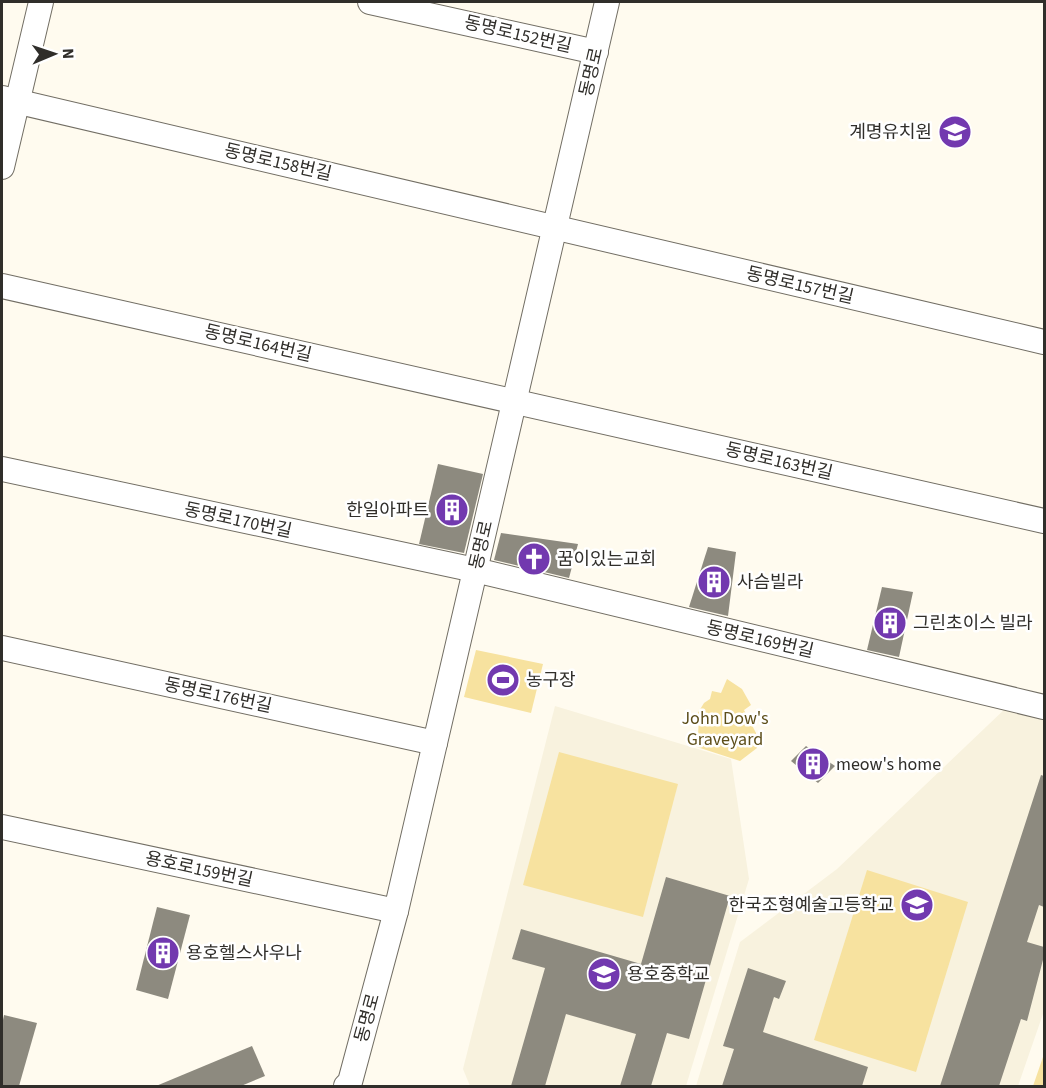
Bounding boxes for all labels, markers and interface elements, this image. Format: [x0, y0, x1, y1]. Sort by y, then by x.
street label: 동명로152번길 [462, 10, 574, 59]
north arrow [24, 24, 84, 84]
street label: 동명로 [574, 45, 609, 99]
text: N [57, 48, 79, 59]
school or university icon: 계명유치원 [937, 114, 973, 150]
place label: 계명유치원 [849, 120, 932, 145]
street label: 동명로158번길 [222, 138, 334, 187]
street label: 동명로157번길 [744, 261, 856, 310]
street label: 동명로164번길 [202, 319, 314, 368]
street label: 동명로163번길 [723, 437, 835, 486]
building icon: 한일아파트 [434, 492, 470, 528]
street label: 동명로170번길 [182, 497, 294, 544]
place label: 한일아파트 [346, 498, 429, 523]
street label: 동명로 [464, 518, 499, 572]
church icon: 꿈이있는교회 [516, 541, 552, 577]
place label: 꿈이있는교회 [557, 547, 656, 572]
building icon: 사슴빌라 [696, 564, 732, 600]
place label: 사슴빌라 [737, 570, 804, 595]
building icon: 그린초이스 빌라 [872, 605, 908, 641]
place label: 그린초이스 빌라 [913, 611, 1033, 636]
street label: 동명로169번길 [704, 615, 816, 664]
sports icon: 농구장 [485, 662, 521, 698]
place label: 농구장 [526, 668, 576, 693]
street label: 동명로176번길 [162, 672, 274, 719]
park label: John Dow's Graveyard [682, 706, 768, 752]
building icon: meow's home [795, 746, 831, 782]
place label: meow's home [836, 752, 941, 777]
street label: 용호로159번길 [143, 846, 255, 893]
school or university icon: 한국조형예술고등학교 [899, 887, 935, 923]
place label: 한국조형예술고등학교 [728, 893, 894, 918]
building icon: 용호헬스사우나 [145, 935, 181, 971]
place label: 용호헬스사우나 [186, 941, 302, 966]
school or university icon: 용호중학교 [586, 956, 622, 992]
place label: 용호중학교 [627, 962, 710, 987]
street label: 동명로 [349, 991, 386, 1045]

